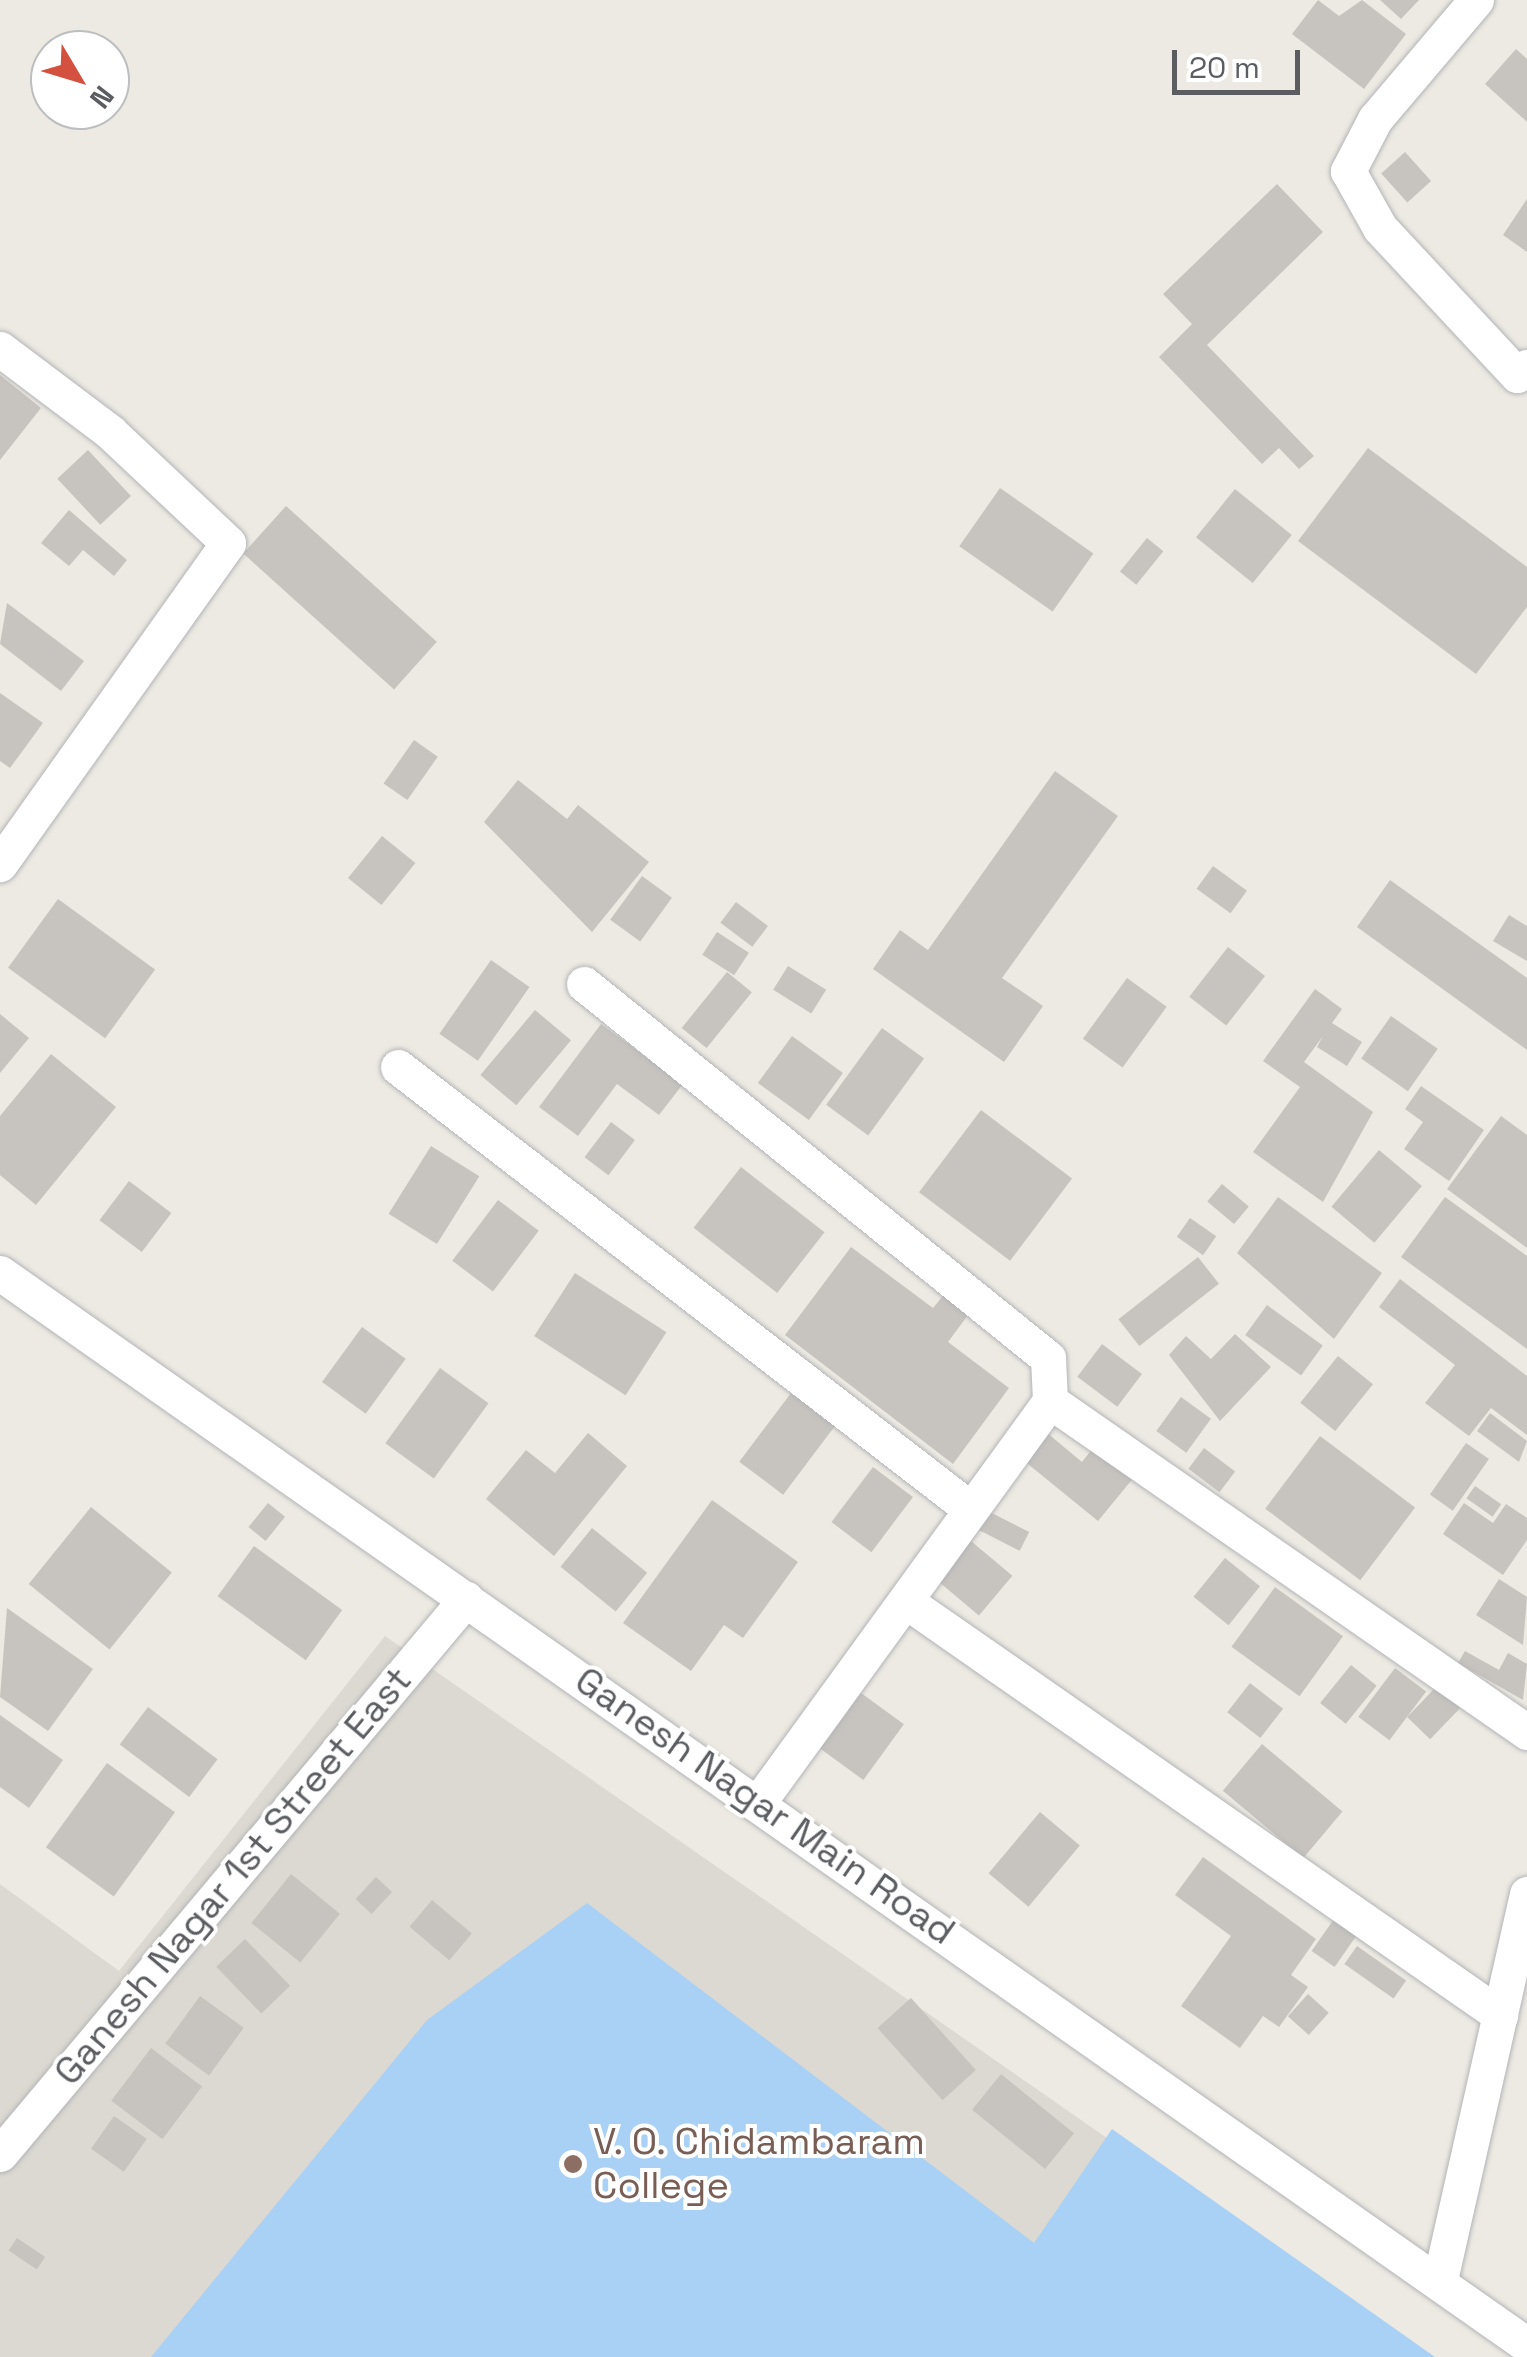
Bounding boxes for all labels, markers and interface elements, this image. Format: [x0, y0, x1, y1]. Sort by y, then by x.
north arrow [30, 30, 130, 130]
scale bar [1177, 30, 1304, 92]
text: 20 m [1189, 48, 1260, 87]
text: N [82, 79, 122, 116]
street label: Ganesh Nagar Main Road [566, 1657, 964, 1955]
street label: Ganesh Nagar 1st Street East [45, 1658, 421, 2094]
place label: V. O. Chidambaram College [593, 2119, 927, 2208]
marker: V. O. Chidambaram College [562, 2153, 584, 2175]

